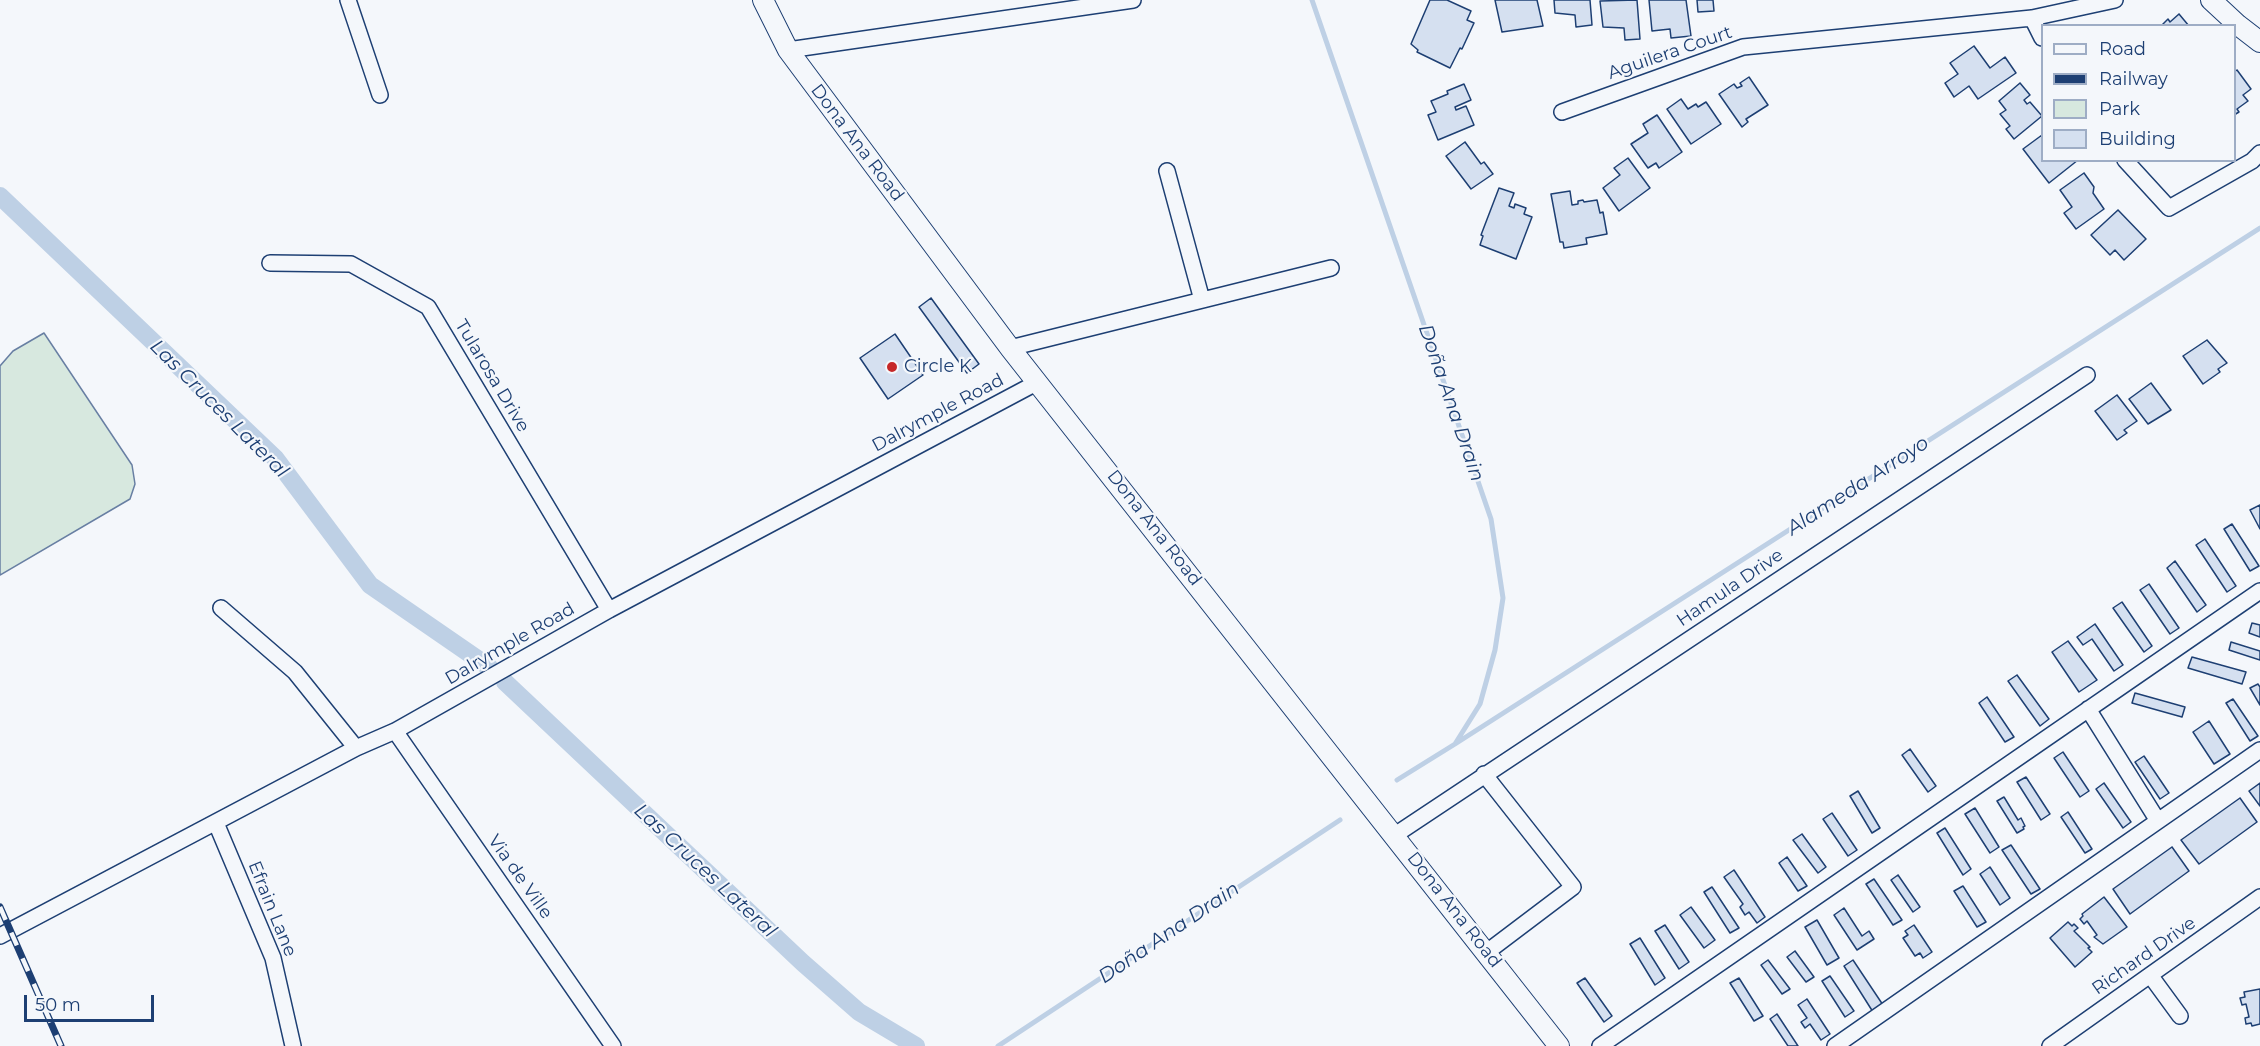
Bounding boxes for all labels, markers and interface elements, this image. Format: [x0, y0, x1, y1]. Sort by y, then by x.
street label: Aguilera Court [1605, 22, 1735, 84]
legend [2041, 24, 2236, 162]
text: Road [2099, 38, 2146, 60]
text: Railway [2099, 68, 2168, 90]
street label: Dona Ana Road [806, 80, 908, 206]
text: Park [2099, 98, 2140, 120]
text: Building [2099, 128, 2176, 150]
street label: Tularosa Drive [450, 316, 534, 436]
water label: Doña Ana Drain [1413, 321, 1489, 485]
water label: Las Cruces Lateral [145, 335, 293, 483]
place label: Circle K [904, 356, 972, 378]
marker: Circle K [885, 360, 899, 374]
street label: Dalrymple Road [868, 369, 1008, 457]
water label: Alameda Arroyo [1783, 431, 1933, 541]
street label: Dona Ana Road [1102, 466, 1206, 590]
street label: Hamula Drive [1673, 544, 1787, 632]
street label: Dalrymple Road [441, 598, 579, 690]
water label: Las Cruces Lateral [629, 799, 781, 943]
street label: Via de Ville [483, 831, 557, 923]
street label: Dona Ana Road [1402, 848, 1506, 972]
street label: Efrain Lane [243, 858, 301, 960]
water label: Doña Ana Drain [1094, 877, 1244, 989]
street label: Richard Drive [2088, 912, 2200, 1000]
scale bar [27, 983, 158, 1021]
text: 50 m [35, 994, 81, 1016]

